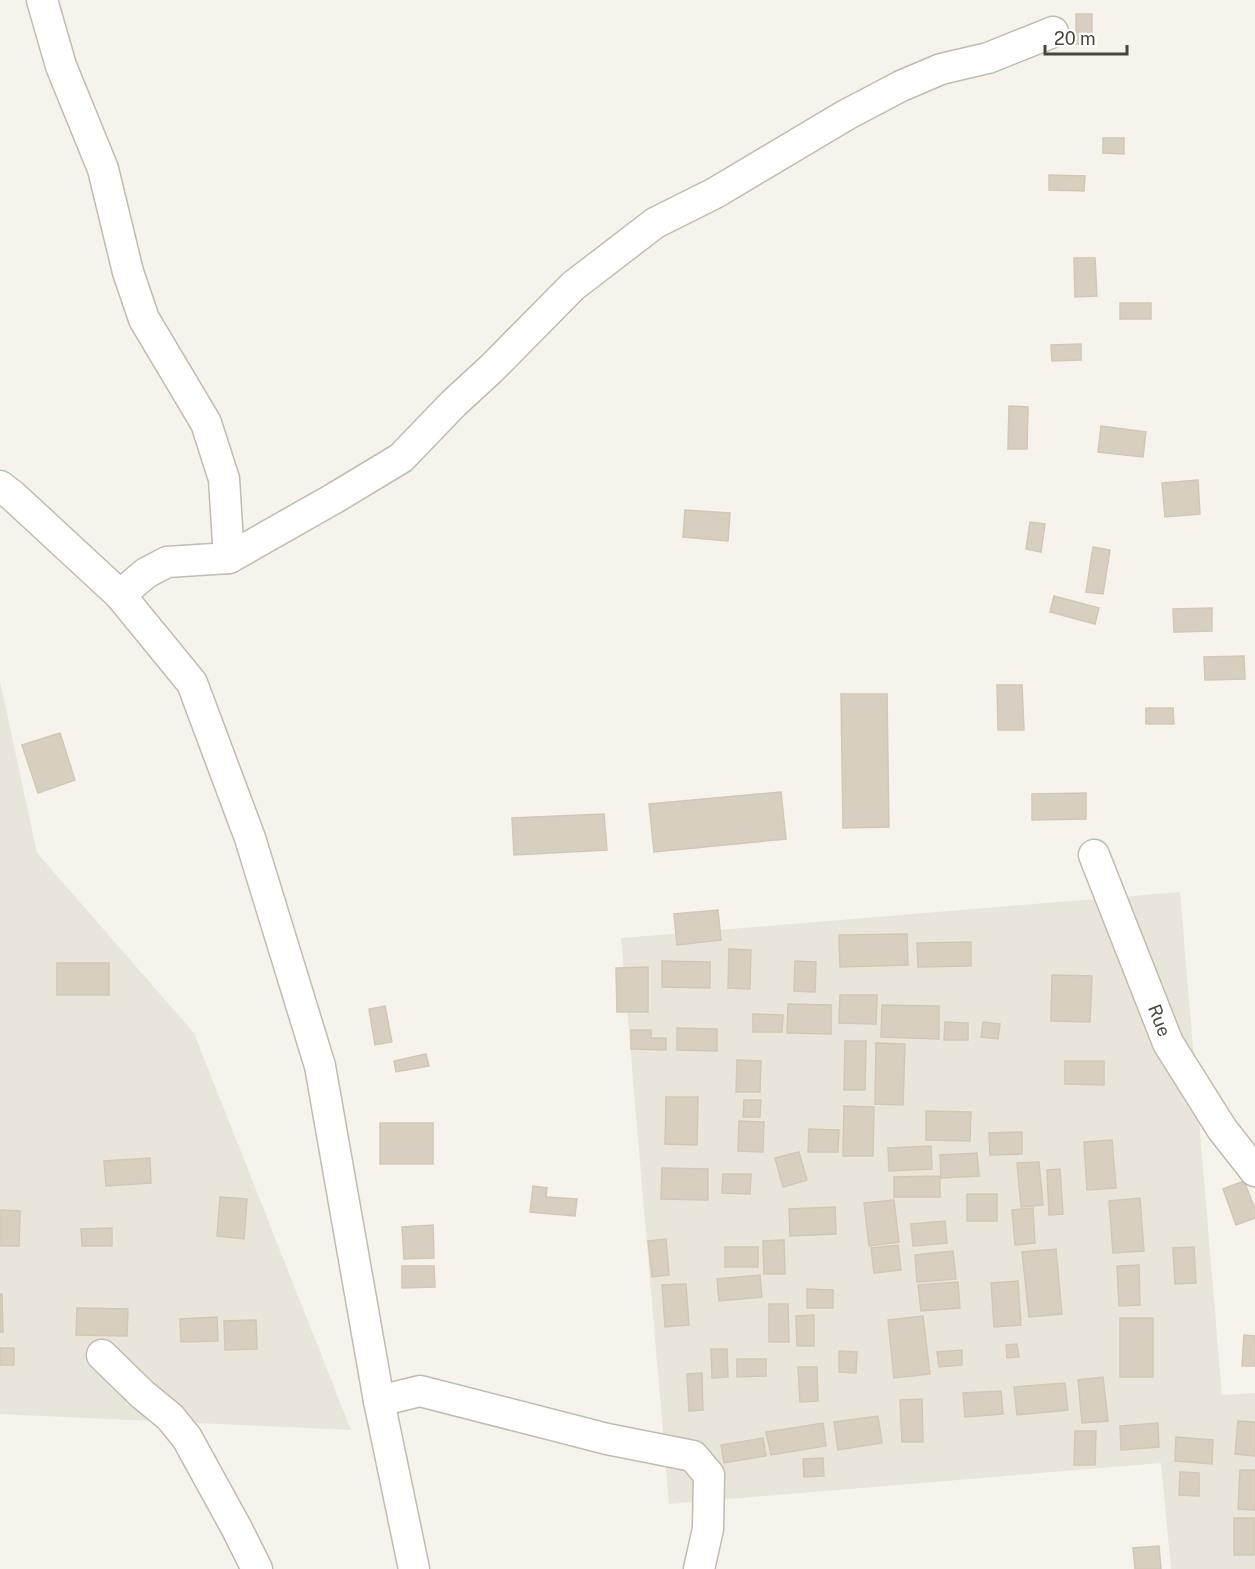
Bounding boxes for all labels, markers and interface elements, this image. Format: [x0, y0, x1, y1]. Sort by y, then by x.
scale bar [1045, 18, 1128, 56]
text: 20 m [1054, 28, 1096, 49]
street label: Rue [1144, 1001, 1175, 1040]

